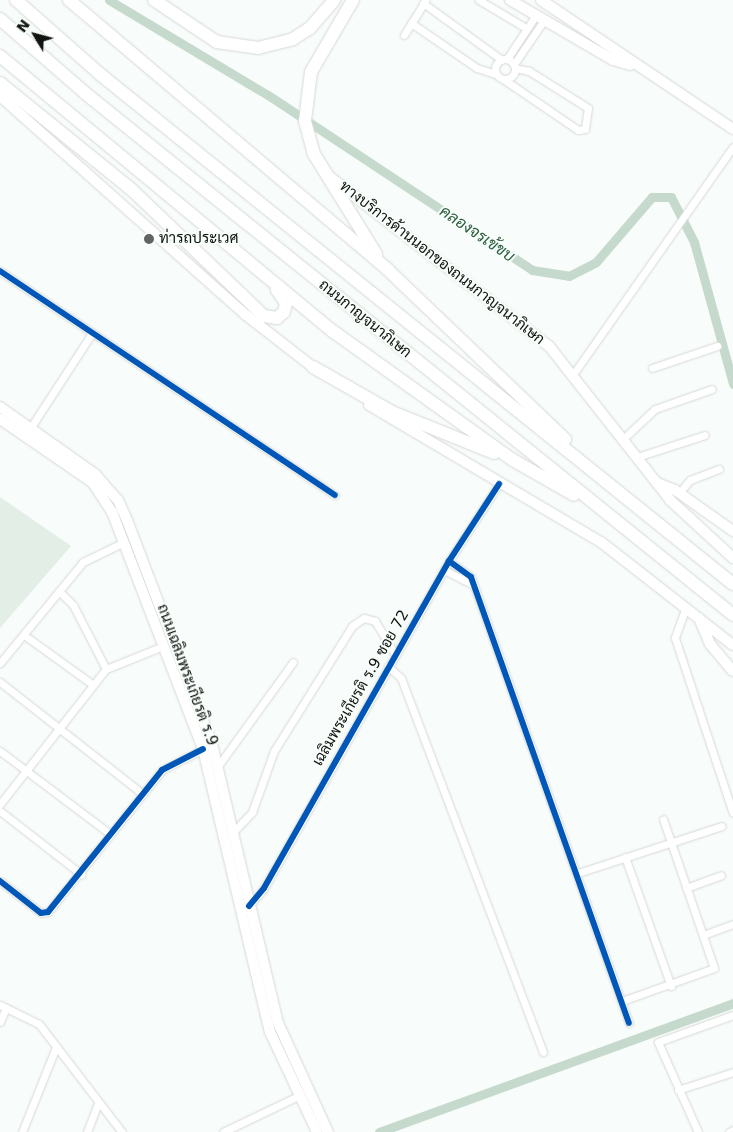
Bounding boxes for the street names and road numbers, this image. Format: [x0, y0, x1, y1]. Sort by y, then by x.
street label: ทางบริการด้านนอกของถนนกาญจนาภิเษก [336, 177, 548, 349]
street label: ถนนกาญจนาภิเษก [315, 276, 415, 362]
street label: ถนนเฉลิมพระเกียรติ ร.9 [153, 602, 221, 748]
street label: เฉลิมพระเกียรติ ร.9 ซอย 72 [309, 607, 413, 769]

